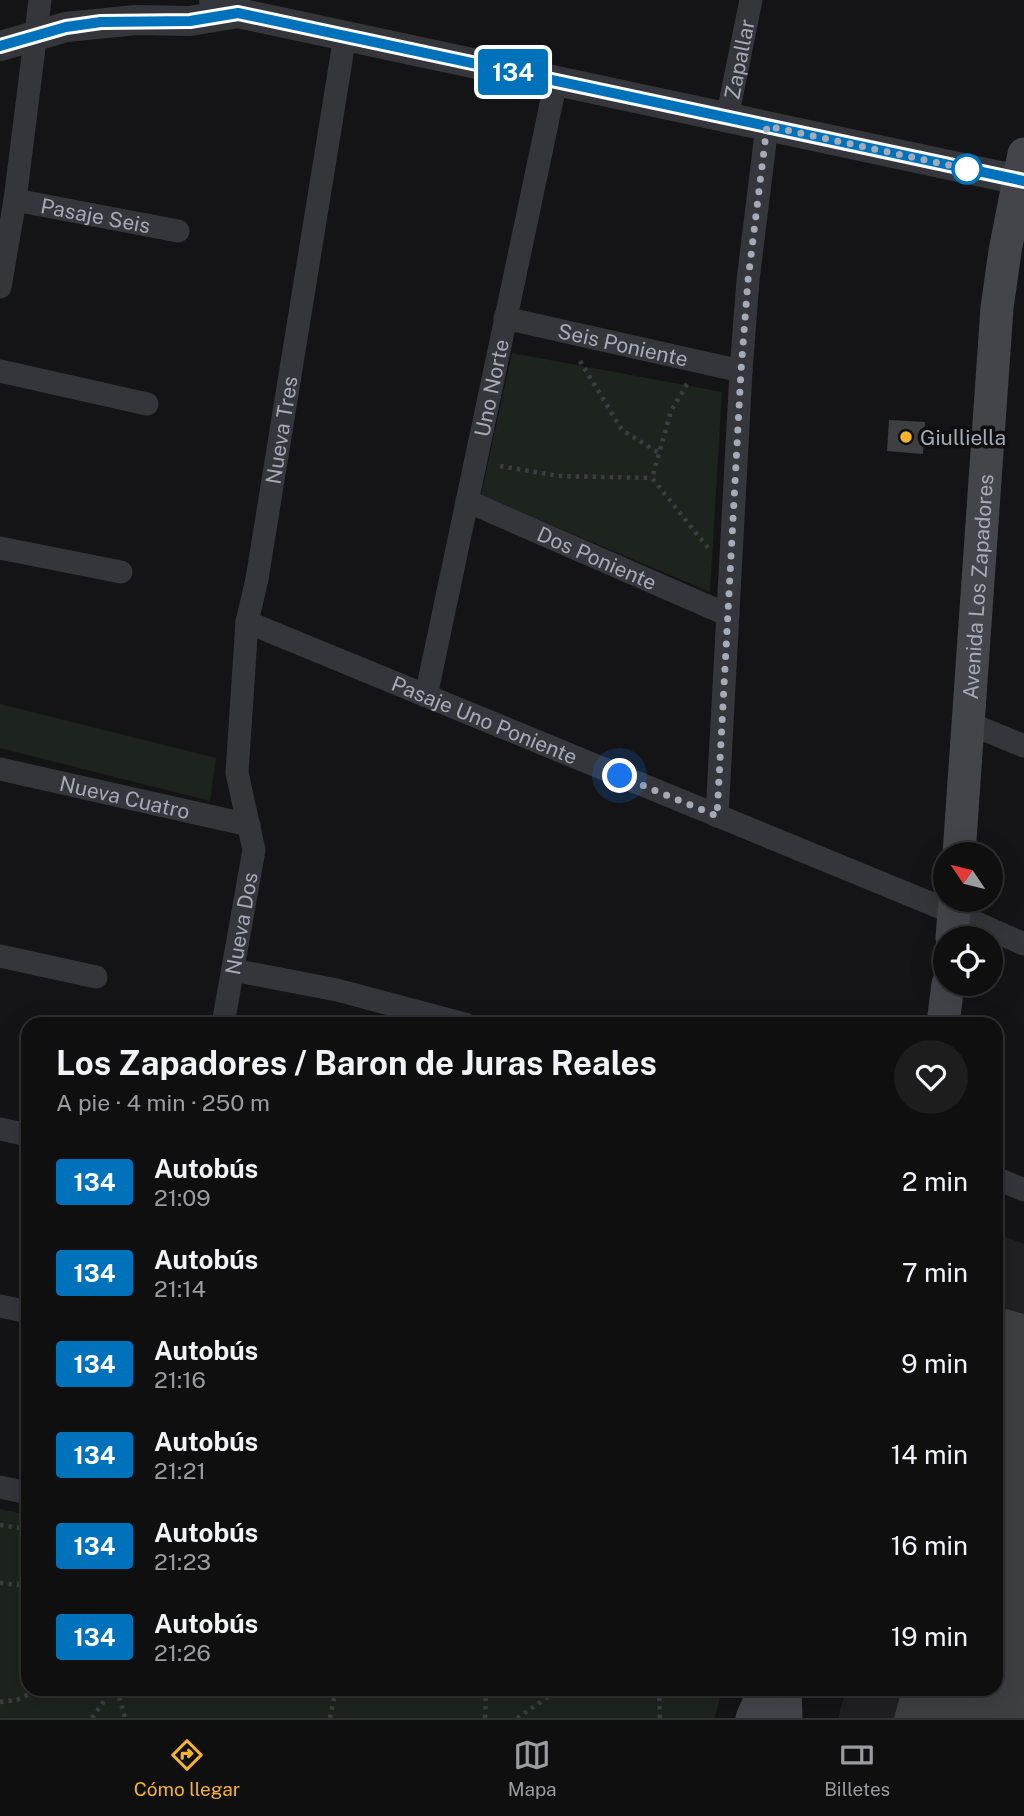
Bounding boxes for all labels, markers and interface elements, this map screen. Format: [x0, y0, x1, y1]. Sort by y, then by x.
street label: Zapallar [719, 17, 759, 102]
line badge: 134 [473, 49, 553, 95]
text: 134 [492, 58, 534, 86]
unlabelled marker [952, 154, 982, 184]
street label: Pasaje Seis [39, 193, 153, 238]
street label: Seis Poniente [556, 318, 691, 371]
street label: Uno Norte [469, 337, 514, 439]
street label: Nueva Tres [260, 374, 302, 486]
place label: Giulliella [920, 425, 1006, 450]
marker: Giulliella [898, 429, 914, 445]
street label: Avenida Los Zapadores [957, 473, 998, 700]
street label: Dos Poniente [534, 521, 661, 595]
street label: Pasaje Uno Poniente [388, 670, 581, 769]
your location [602, 758, 637, 793]
street label: Nueva Cuatro [57, 770, 192, 824]
north arrow [933, 842, 1003, 912]
map controls [933, 842, 1003, 996]
street label: Nueva Dos [219, 870, 262, 977]
button: locate [933, 926, 1003, 996]
button: heart [894, 1040, 968, 1114]
text: Los Zapadores / Baron de Juras Reales [56, 1044, 657, 1082]
text: A pie · 4 min · 250 m [56, 1089, 270, 1116]
text: Autobús [154, 1153, 258, 1184]
text: 2 min [902, 1166, 968, 1197]
text: 134 [74, 1168, 115, 1196]
text: 21:09 [154, 1184, 211, 1211]
text: Autobús [154, 1244, 258, 1275]
text: 7 min [902, 1257, 968, 1288]
text: 134 [74, 1259, 115, 1287]
text: 21:14 [154, 1275, 206, 1302]
text: Autobús [154, 1335, 258, 1366]
text: 9 min [901, 1348, 968, 1379]
text: 134 [74, 1350, 115, 1378]
text: 21:16 [154, 1366, 206, 1393]
text: Autobús [154, 1426, 258, 1457]
text: 14 min [891, 1439, 968, 1470]
text: 134 [74, 1441, 115, 1469]
text: 21:21 [154, 1457, 206, 1484]
text: Autobús [154, 1517, 258, 1548]
text: 16 min [891, 1530, 968, 1561]
text: 134 [74, 1532, 115, 1560]
text: 21:23 [154, 1548, 211, 1575]
text: Autobús [154, 1608, 258, 1639]
text: 19 min [891, 1621, 968, 1652]
text: 134 [74, 1623, 115, 1651]
text: 21:26 [154, 1639, 211, 1666]
tab: Cómo llegar [134, 1736, 240, 1800]
tab: Mapa [508, 1736, 557, 1800]
tab: Billetes [824, 1736, 890, 1800]

